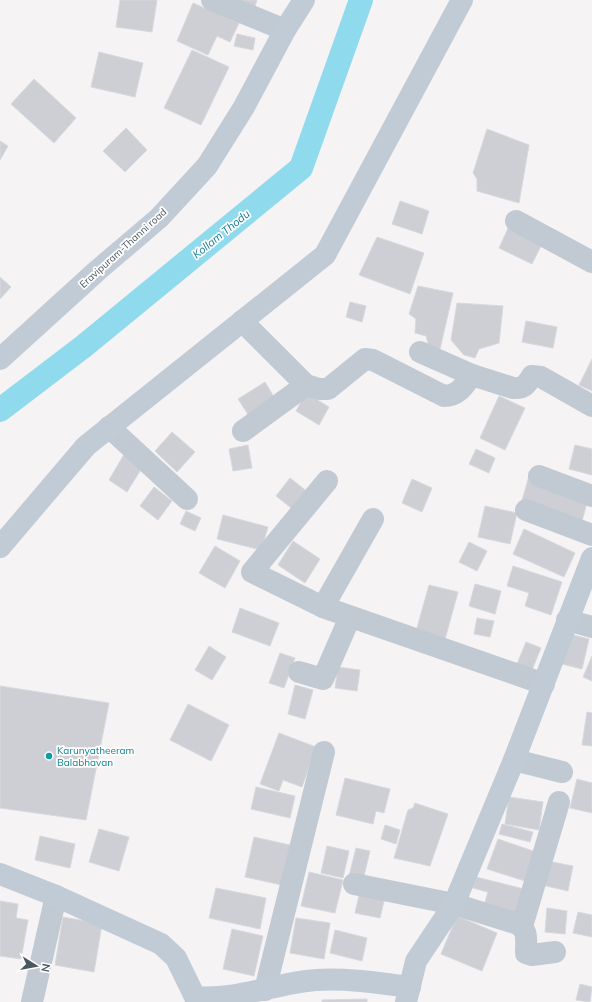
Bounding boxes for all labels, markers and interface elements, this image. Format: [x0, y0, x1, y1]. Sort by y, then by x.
street label: Eravipuram-Thanni road [77, 205, 169, 291]
water label: Kollam Thodu [189, 207, 253, 261]
place label: Karunyatheeram Balabhavan [57, 744, 135, 769]
marker: Karunyatheeram Balabhavan [44, 751, 54, 761]
north arrow [16, 946, 56, 986]
text: N [38, 962, 53, 973]

